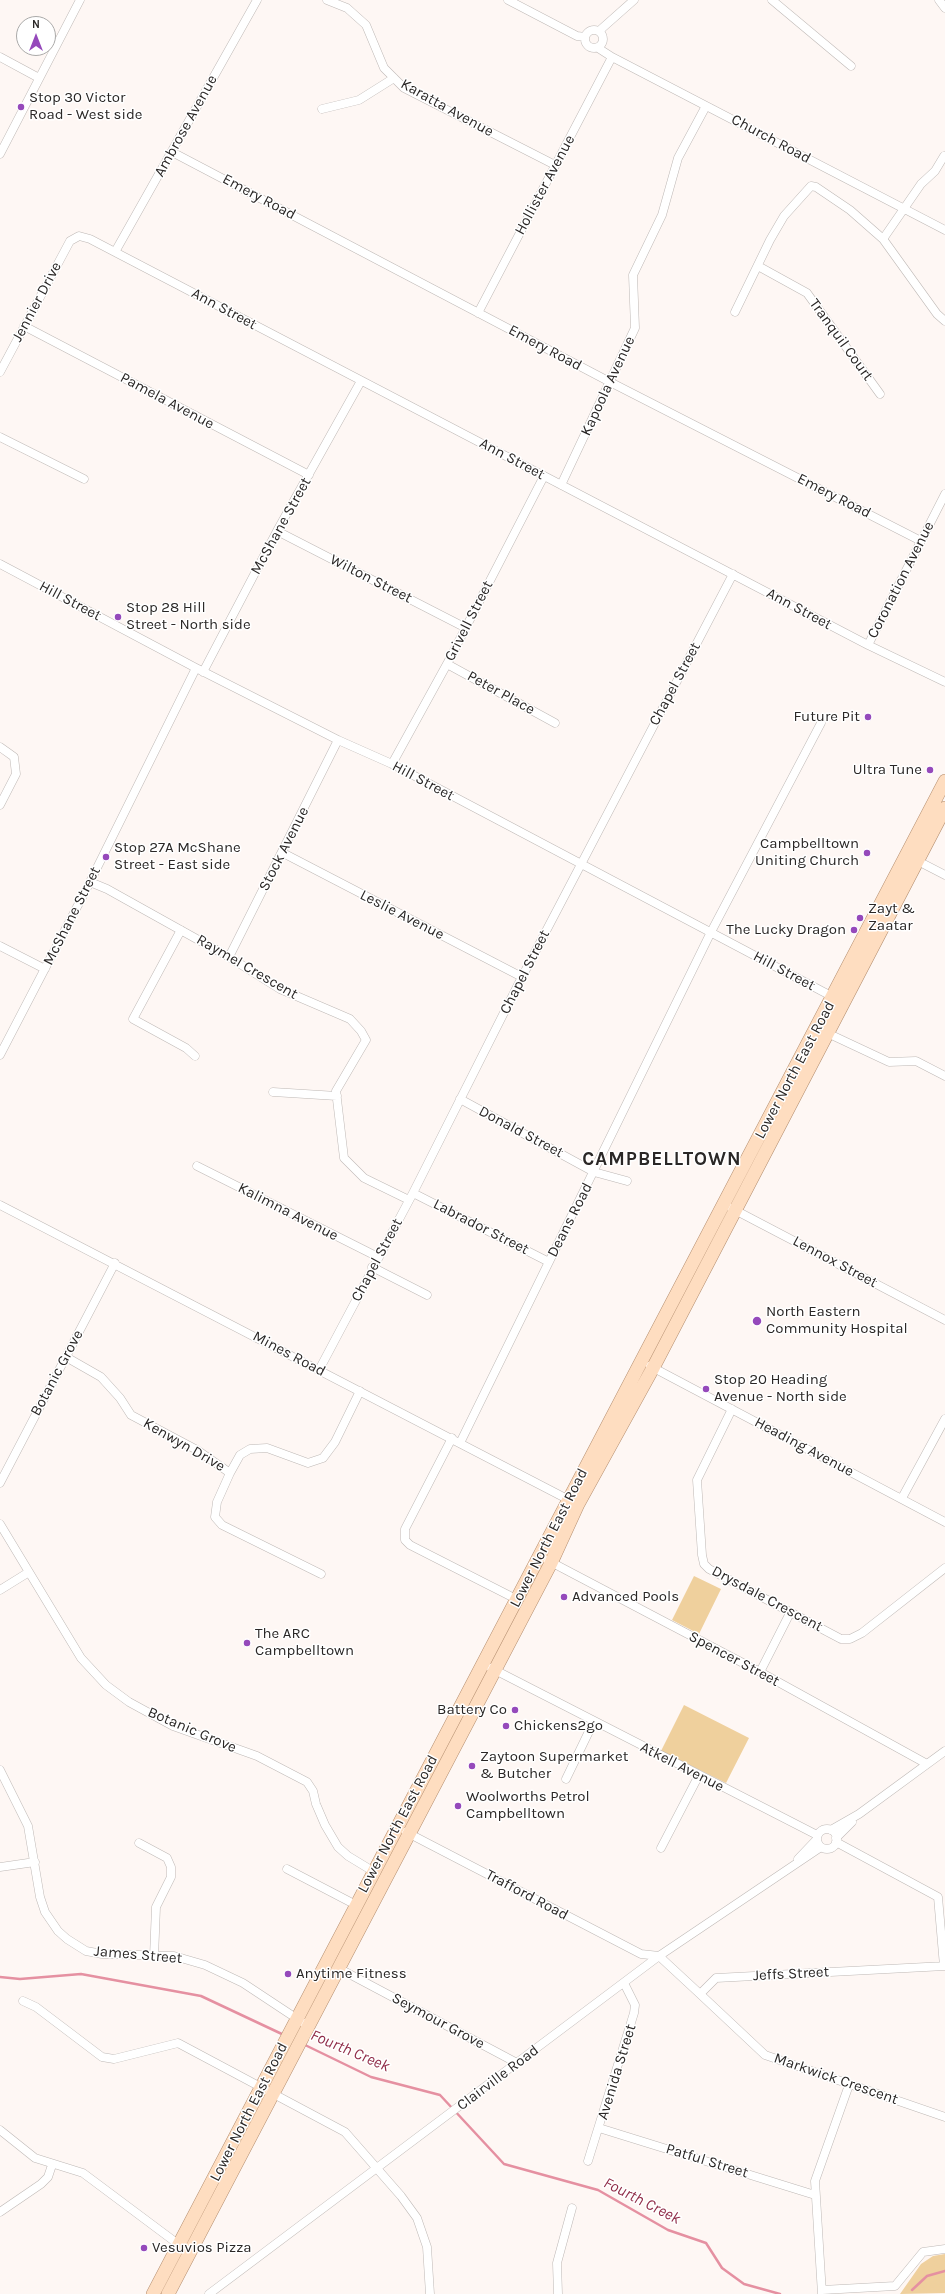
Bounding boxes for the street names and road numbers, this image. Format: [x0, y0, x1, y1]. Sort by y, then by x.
street label: Ambrose Avenue [151, 72, 221, 180]
street label: Karatta Avenue [397, 75, 497, 141]
street label: Church Road [728, 110, 814, 168]
street label: Hollister Avenue [511, 132, 579, 238]
street label: Emery Road [219, 170, 299, 224]
street label: Jennier Drive [8, 259, 66, 345]
street label: Ann Street [188, 284, 260, 334]
street label: Tranquil Court [805, 296, 877, 384]
street label: Emery Road [505, 321, 585, 375]
street label: Kapoola Avenue [577, 333, 639, 439]
street label: Pamela Avenue [117, 369, 217, 433]
street label: Ann Street [476, 434, 548, 484]
street label: Emery Road [794, 470, 874, 522]
street label: McShane Street [247, 474, 315, 578]
street label: Coronation Avenue [864, 519, 938, 641]
street label: Wilton Street [327, 551, 415, 607]
street label: Hill Street [36, 577, 104, 625]
street label: Grivell Street [441, 578, 497, 664]
street label: Ann Street [763, 584, 835, 634]
street label: Chapel Street [645, 639, 705, 729]
street label: Peter Place [464, 667, 538, 719]
street label: Hill Street [389, 757, 457, 805]
street label: Stock Avenue [255, 804, 313, 894]
street label: McShane Street [39, 864, 105, 968]
street label: Leslie Avenue [357, 886, 447, 944]
street label: Chapel Street [496, 927, 554, 1017]
street label: Raymel Crescent [193, 931, 301, 1003]
street label: Hill Street [750, 947, 818, 995]
street label: Lower North East Road [751, 998, 839, 1142]
street label: Donald Street [476, 1102, 566, 1162]
street label: Kalimna Avenue [235, 1179, 341, 1245]
street label: Deans Road [544, 1180, 596, 1260]
street label: Labrador Street [430, 1195, 532, 1259]
street label: Chapel Street [347, 1215, 407, 1305]
street label: Lennox Street [790, 1232, 880, 1292]
street label: Botanic Grove [27, 1327, 87, 1419]
street label: Mines Road [249, 1327, 329, 1381]
street label: Heading Avenue [751, 1413, 857, 1481]
street label: Kenwyn Drive [140, 1414, 228, 1476]
street label: Lower North East Road [506, 1466, 592, 1610]
street label: Drysdale Crescent [708, 1562, 826, 1636]
street label: Spencer Street [686, 1628, 782, 1690]
street label: Botanic Grove [145, 1703, 239, 1757]
street label: Atkell Avenue [637, 1738, 727, 1796]
street label: Lower North East Road [354, 1752, 442, 1896]
street label: Trafford Road [483, 1866, 571, 1924]
street label: James Street [93, 1942, 183, 1968]
street label: Jeffs Street [752, 1963, 830, 1985]
street label: Seymour Grove [388, 1989, 488, 2053]
street label: Avenida Street [594, 2022, 640, 2122]
street label: Lower North East Road [206, 2040, 292, 2184]
street label: Clairville Road [454, 2041, 542, 2115]
street label: Markwick Crescent [771, 2049, 901, 2109]
street label: Patful Street [664, 2140, 750, 2182]

